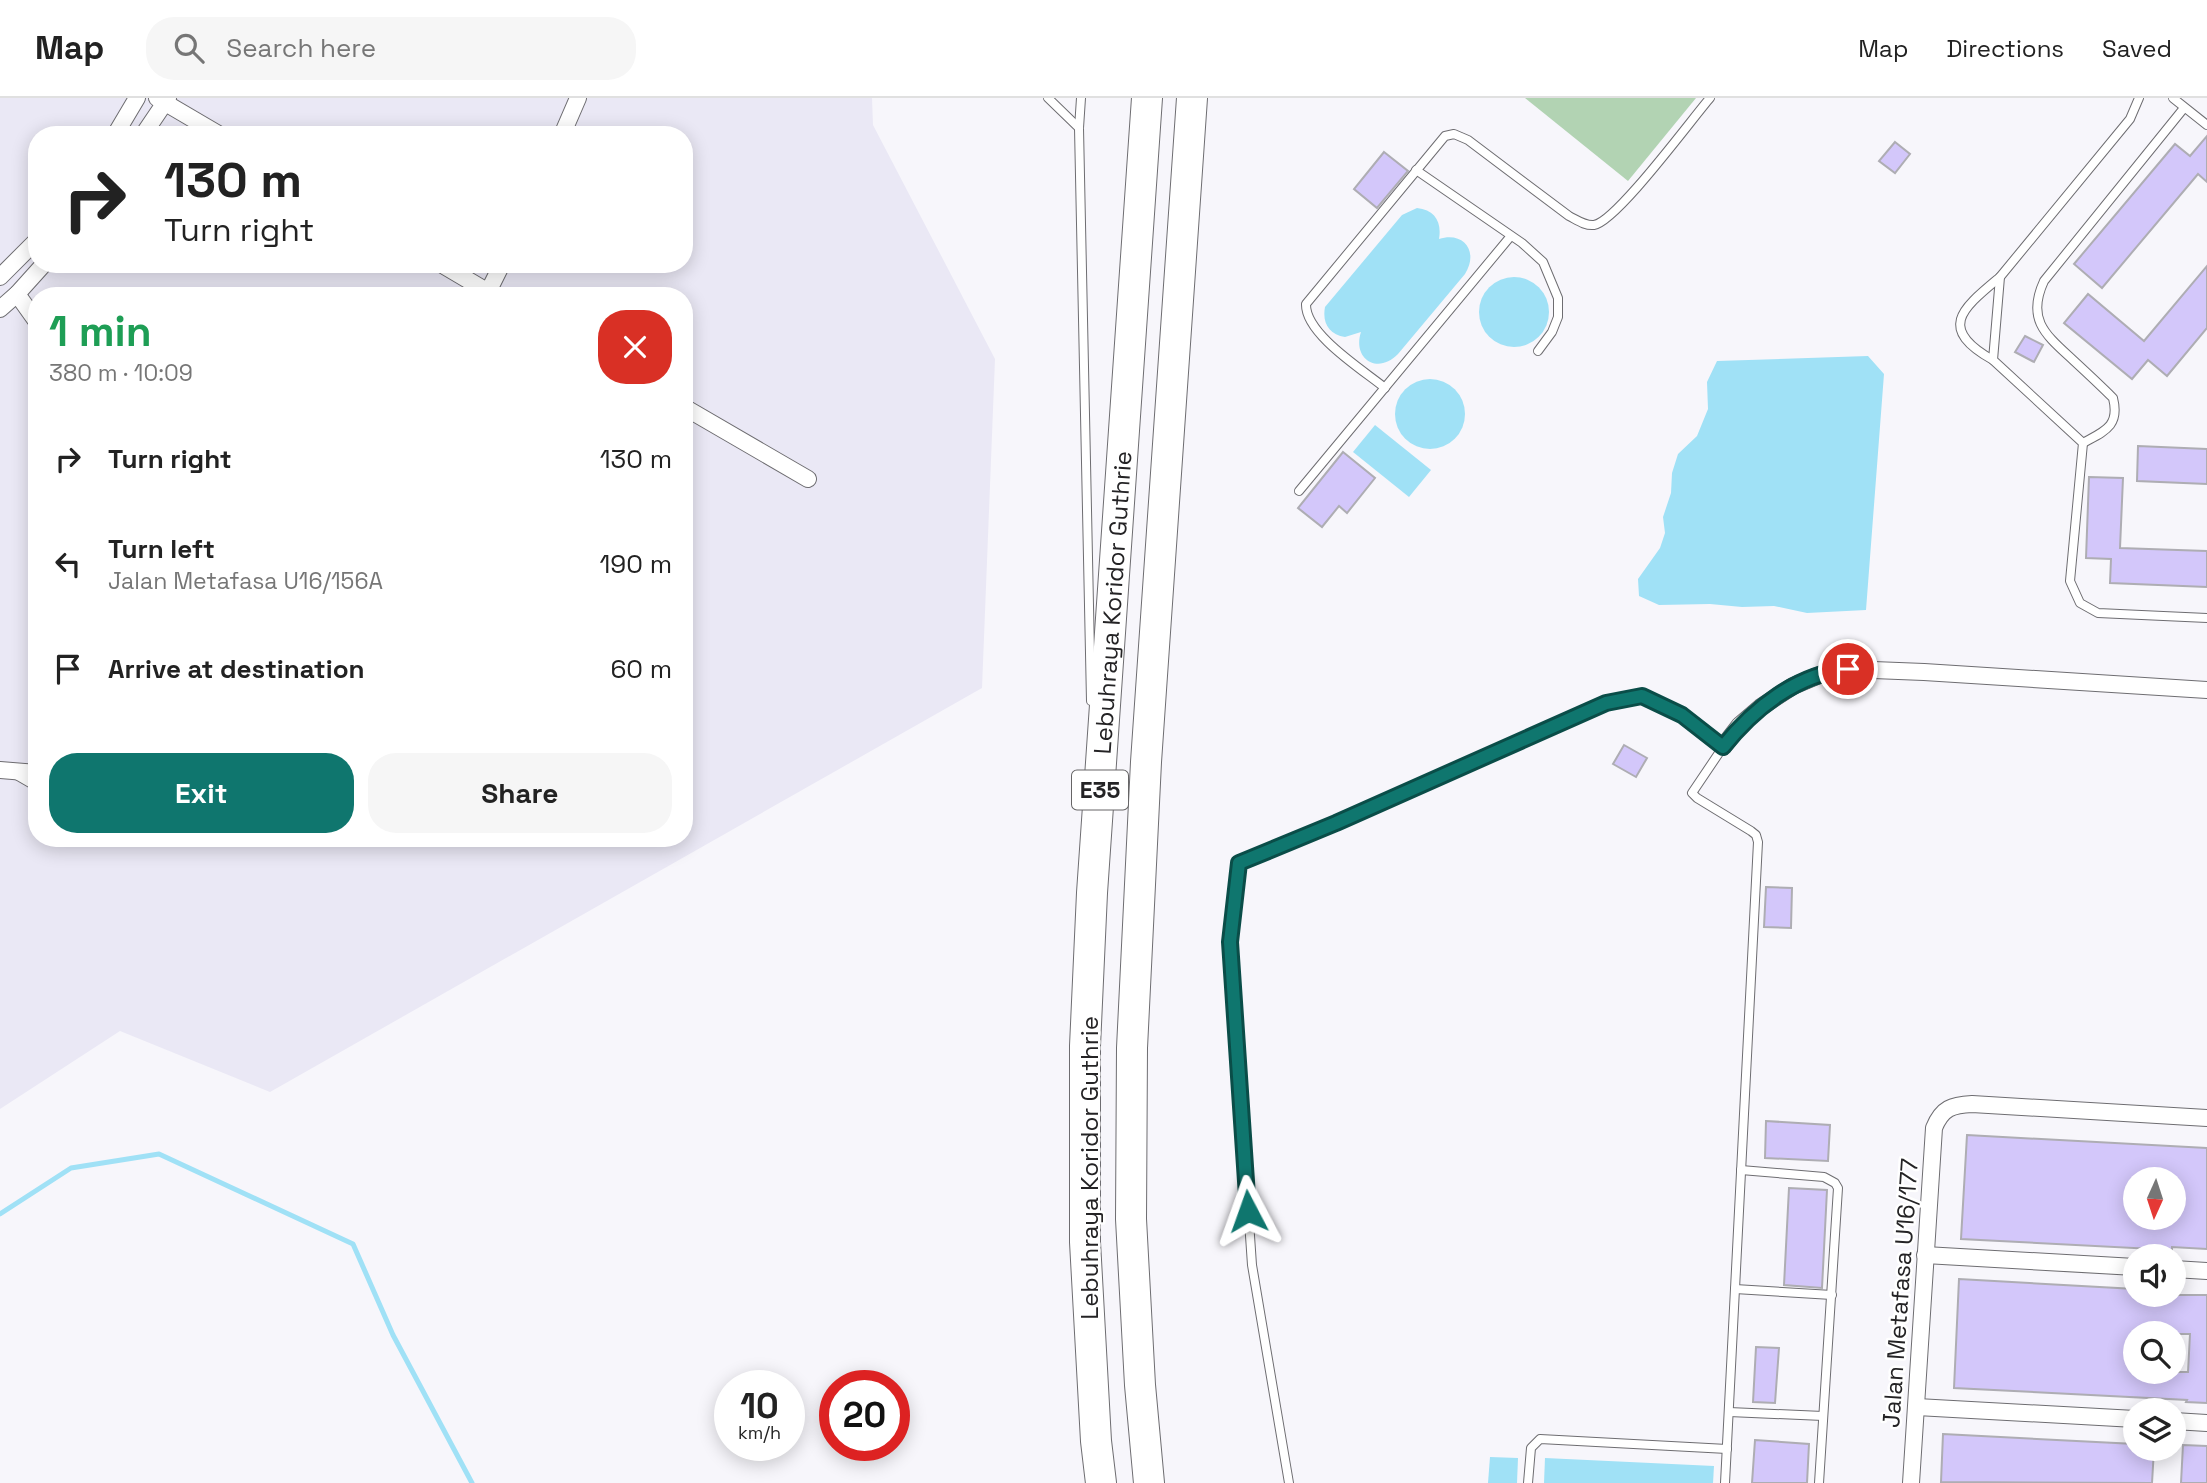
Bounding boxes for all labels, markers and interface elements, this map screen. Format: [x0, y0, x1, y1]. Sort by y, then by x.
search box [146, 17, 636, 80]
text: Map [35, 27, 104, 69]
icon: search [170, 29, 208, 67]
text: Search here [226, 31, 376, 65]
text: Map [1858, 33, 1908, 64]
text: Directions [1946, 33, 2064, 64]
text: Saved [2102, 33, 2172, 64]
text: 130 m [164, 149, 302, 211]
icon: right [49, 154, 140, 245]
text: Turn right [164, 210, 314, 250]
text: 1 min [49, 305, 152, 358]
button: close [598, 310, 672, 384]
text: 380 m · 10:09 [49, 358, 193, 388]
icon: right [49, 440, 87, 478]
text: Turn right [108, 442, 232, 476]
text: 130 m [600, 442, 672, 476]
street label: Lebuhraya Koridor Guthrie [1086, 450, 1138, 755]
text: Turn left [108, 532, 215, 566]
icon: left [49, 545, 87, 583]
text: 190 m [600, 547, 672, 581]
text: Jalan Metafasa U16/156A [108, 566, 383, 596]
pin [1818, 639, 1878, 699]
icon: arrive [49, 650, 87, 688]
icon: arrive [1829, 650, 1867, 688]
text: Arrive at destination [108, 652, 365, 686]
text: 60 m [610, 652, 672, 686]
button: Exit [49, 753, 354, 833]
button: Share [368, 753, 672, 833]
road number: E35 [1072, 770, 1128, 810]
street label: Lebuhraya Koridor Guthrie [1074, 1016, 1105, 1320]
street label: Jalan Metafasa U16/177 [1875, 1157, 1925, 1429]
north arrow [2123, 1167, 2186, 1230]
map controls [2123, 1167, 2186, 1461]
position arrow [1211, 1174, 1285, 1248]
button: sound [2123, 1244, 2186, 1307]
button: search [2123, 1321, 2186, 1384]
speed limit sign: 20 [819, 1370, 910, 1461]
text: 10 [740, 1384, 779, 1428]
button: layers [2123, 1398, 2186, 1461]
text: km/h [738, 1421, 781, 1444]

